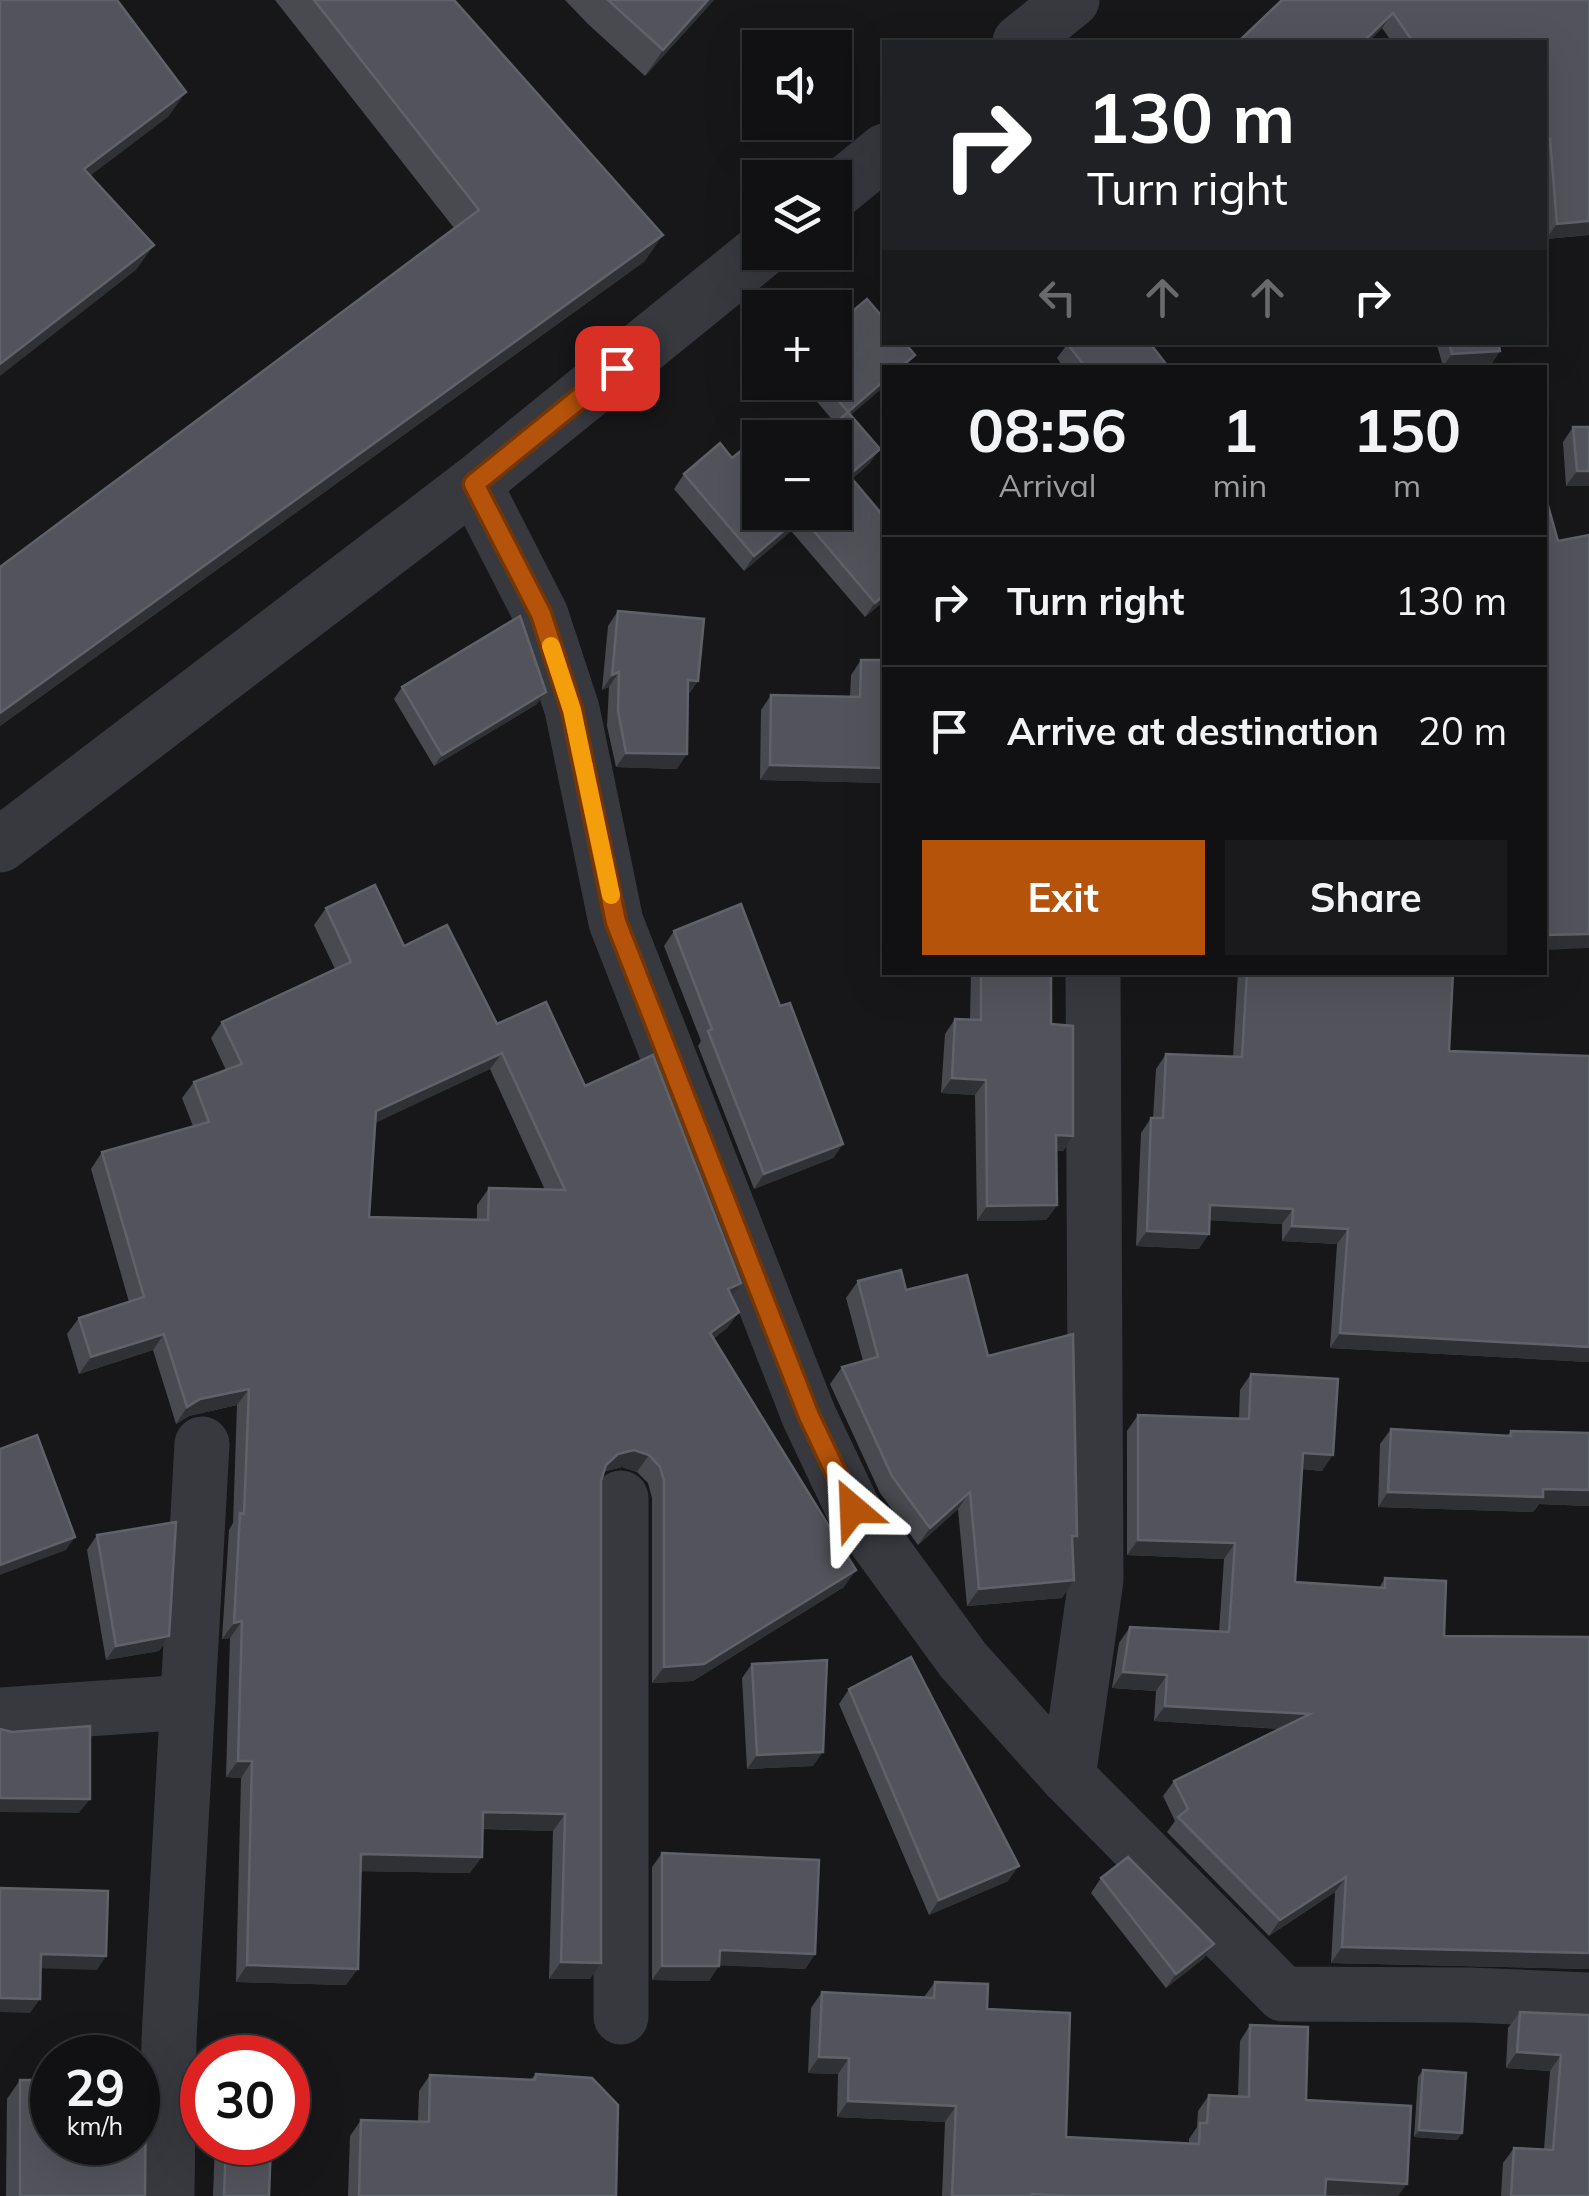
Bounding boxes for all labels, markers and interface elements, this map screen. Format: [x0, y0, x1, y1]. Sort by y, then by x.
map controls [742, 30, 852, 530]
button: sound [742, 30, 852, 140]
text: 130 m [1087, 73, 1295, 161]
icon: right [922, 80, 1052, 210]
button: layers [742, 160, 852, 270]
text: Turn right [1087, 160, 1288, 216]
icon: left [1030, 270, 1085, 325]
icon: ahead [1135, 270, 1190, 325]
icon: ahead [1240, 270, 1295, 325]
icon: right [1345, 270, 1400, 325]
button: + [742, 290, 852, 400]
pin [575, 326, 660, 411]
icon: arrive [590, 341, 645, 396]
text: 08:56 [968, 392, 1127, 467]
text: 1 [1222, 392, 1258, 467]
text: 150 [1353, 392, 1461, 467]
button: − [742, 420, 852, 530]
text: Arrival [998, 465, 1096, 505]
text: min [1213, 465, 1267, 505]
text: m [1393, 465, 1421, 505]
icon: right [922, 574, 977, 629]
text: Turn right [1007, 577, 1184, 625]
text: 130 m [1395, 577, 1507, 625]
icon: arrive [922, 704, 977, 759]
text: Arrive at destination [1007, 707, 1379, 755]
text: 20 m [1418, 707, 1507, 755]
button: Exit [922, 840, 1205, 955]
button: Share [1225, 840, 1507, 955]
position arrow [801, 1457, 905, 1561]
speed limit sign: 30 [180, 2035, 310, 2165]
text: 29 [65, 2056, 125, 2119]
text: km/h [67, 2110, 123, 2141]

